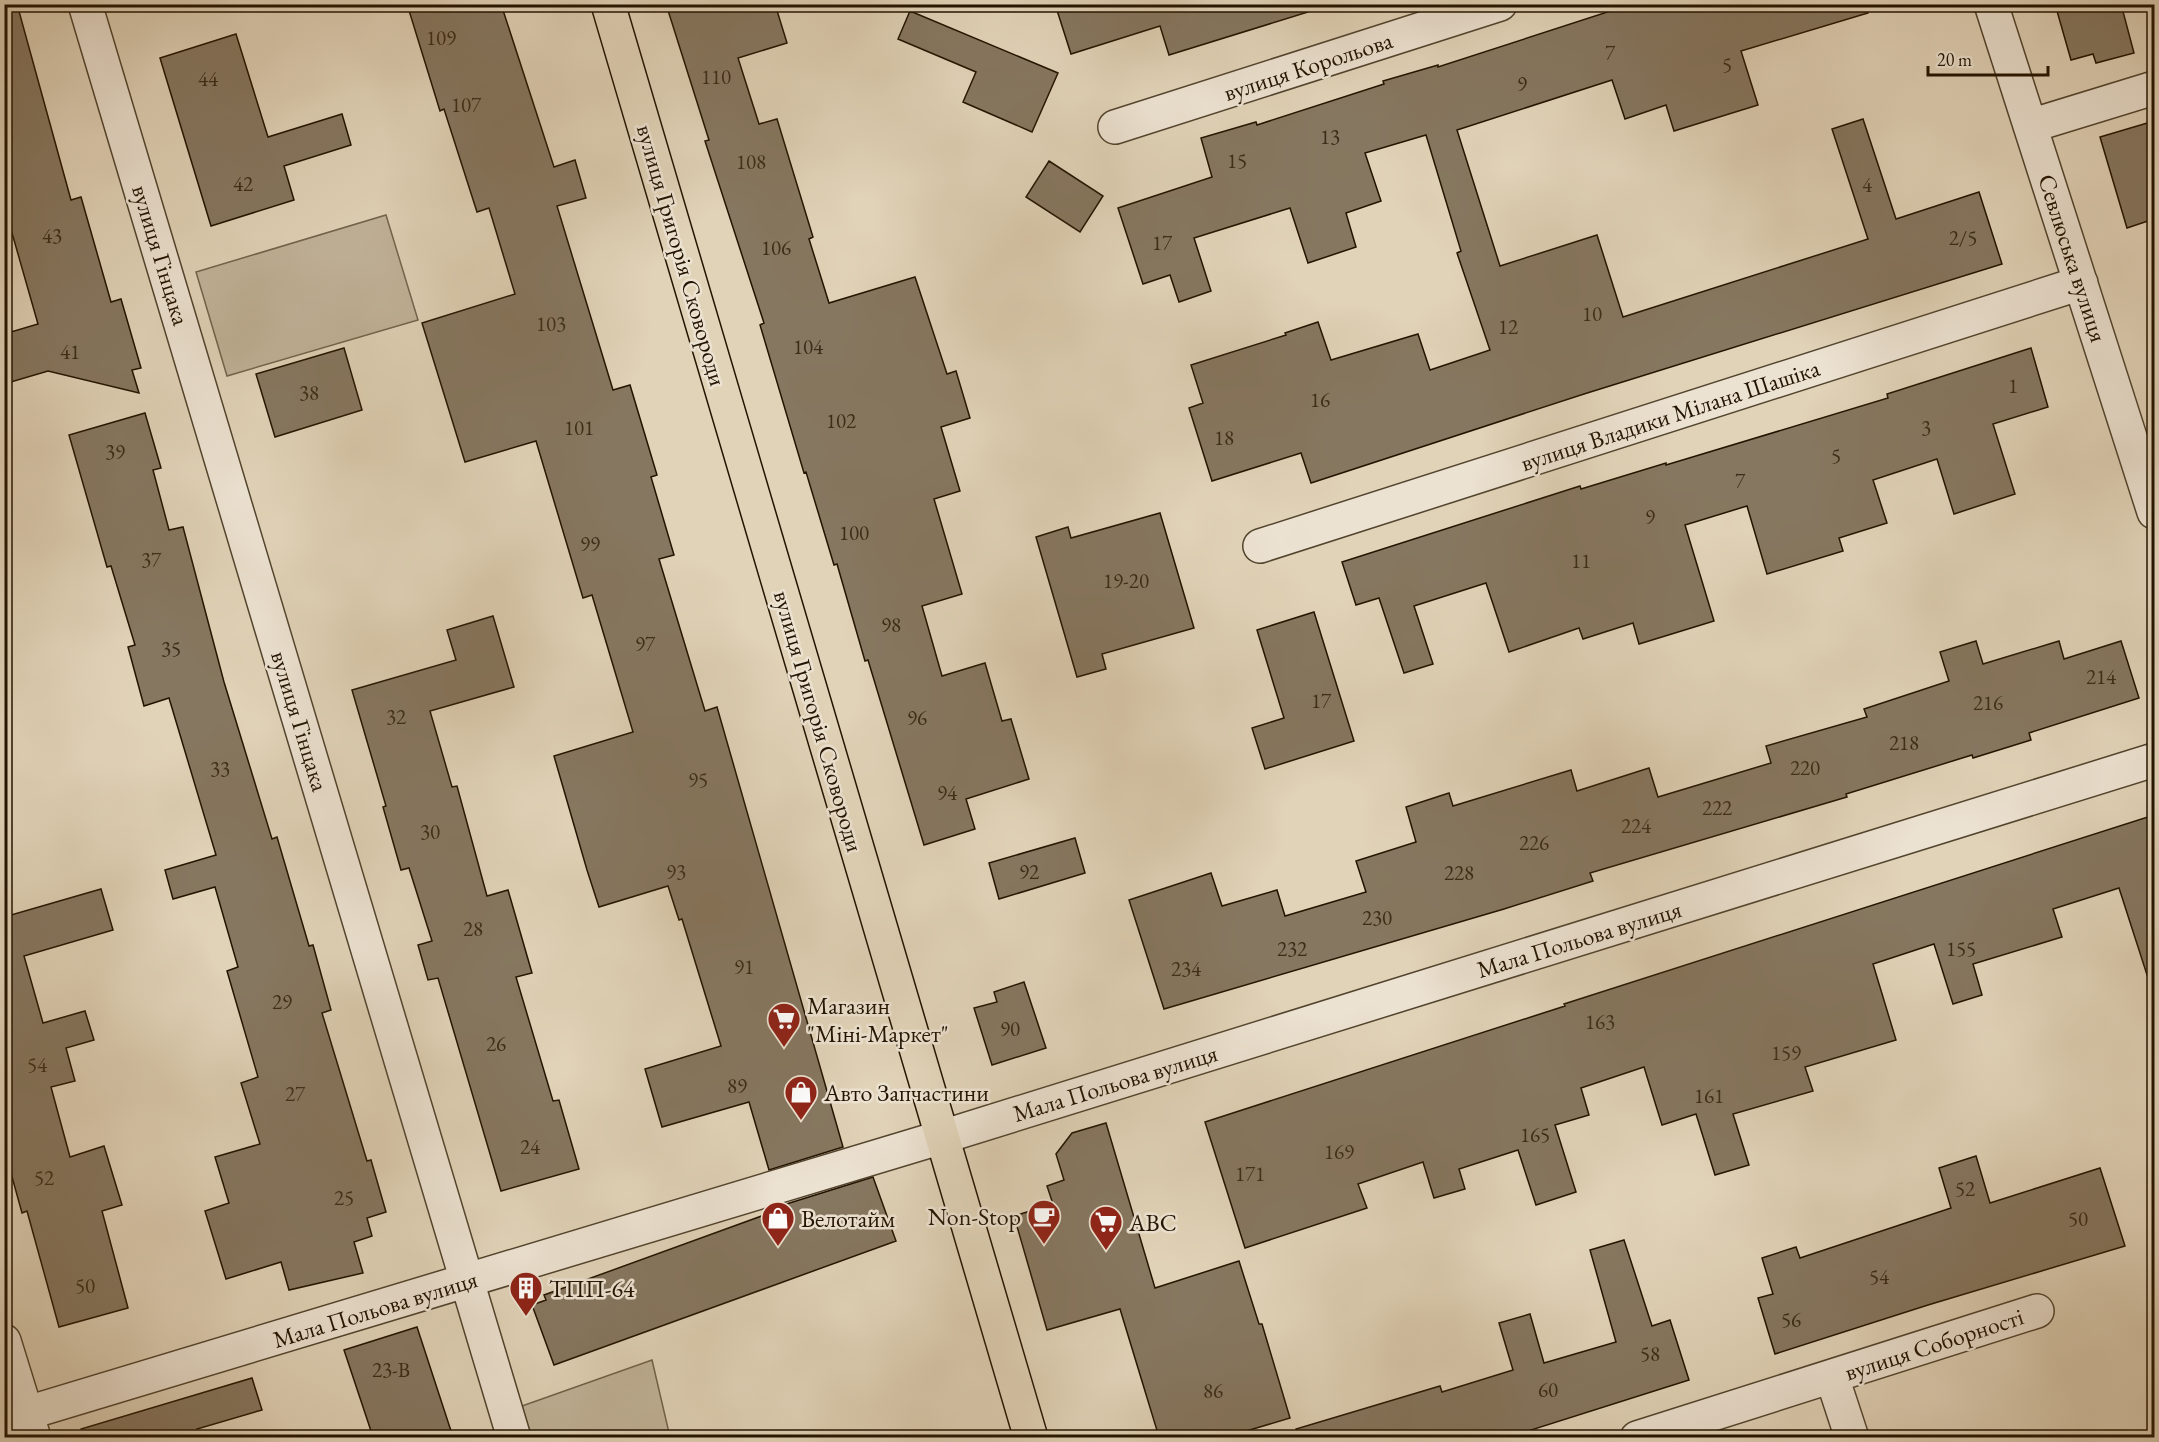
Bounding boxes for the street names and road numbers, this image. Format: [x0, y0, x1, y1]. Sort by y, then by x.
street label: вулиця Корольова [1220, 24, 1397, 108]
street label: вулиця Григорія Сковороди [630, 121, 734, 390]
street label: Севлюська вулиця [2031, 170, 2115, 346]
street label: вулиця Гінцака [125, 181, 197, 329]
street label: вулиця Владики Мілана Шашіка [1517, 352, 1824, 478]
street label: вулиця Григорія Сковороди [767, 587, 871, 856]
street label: вулиця Гінцака [264, 647, 336, 795]
street label: Мала Польова вулиця [1473, 893, 1685, 985]
street label: Мала Польова вулиця [1009, 1037, 1221, 1129]
street label: Мала Польова вулиця [269, 1263, 481, 1355]
street label: вулиця Соборності [1841, 1300, 2027, 1388]

